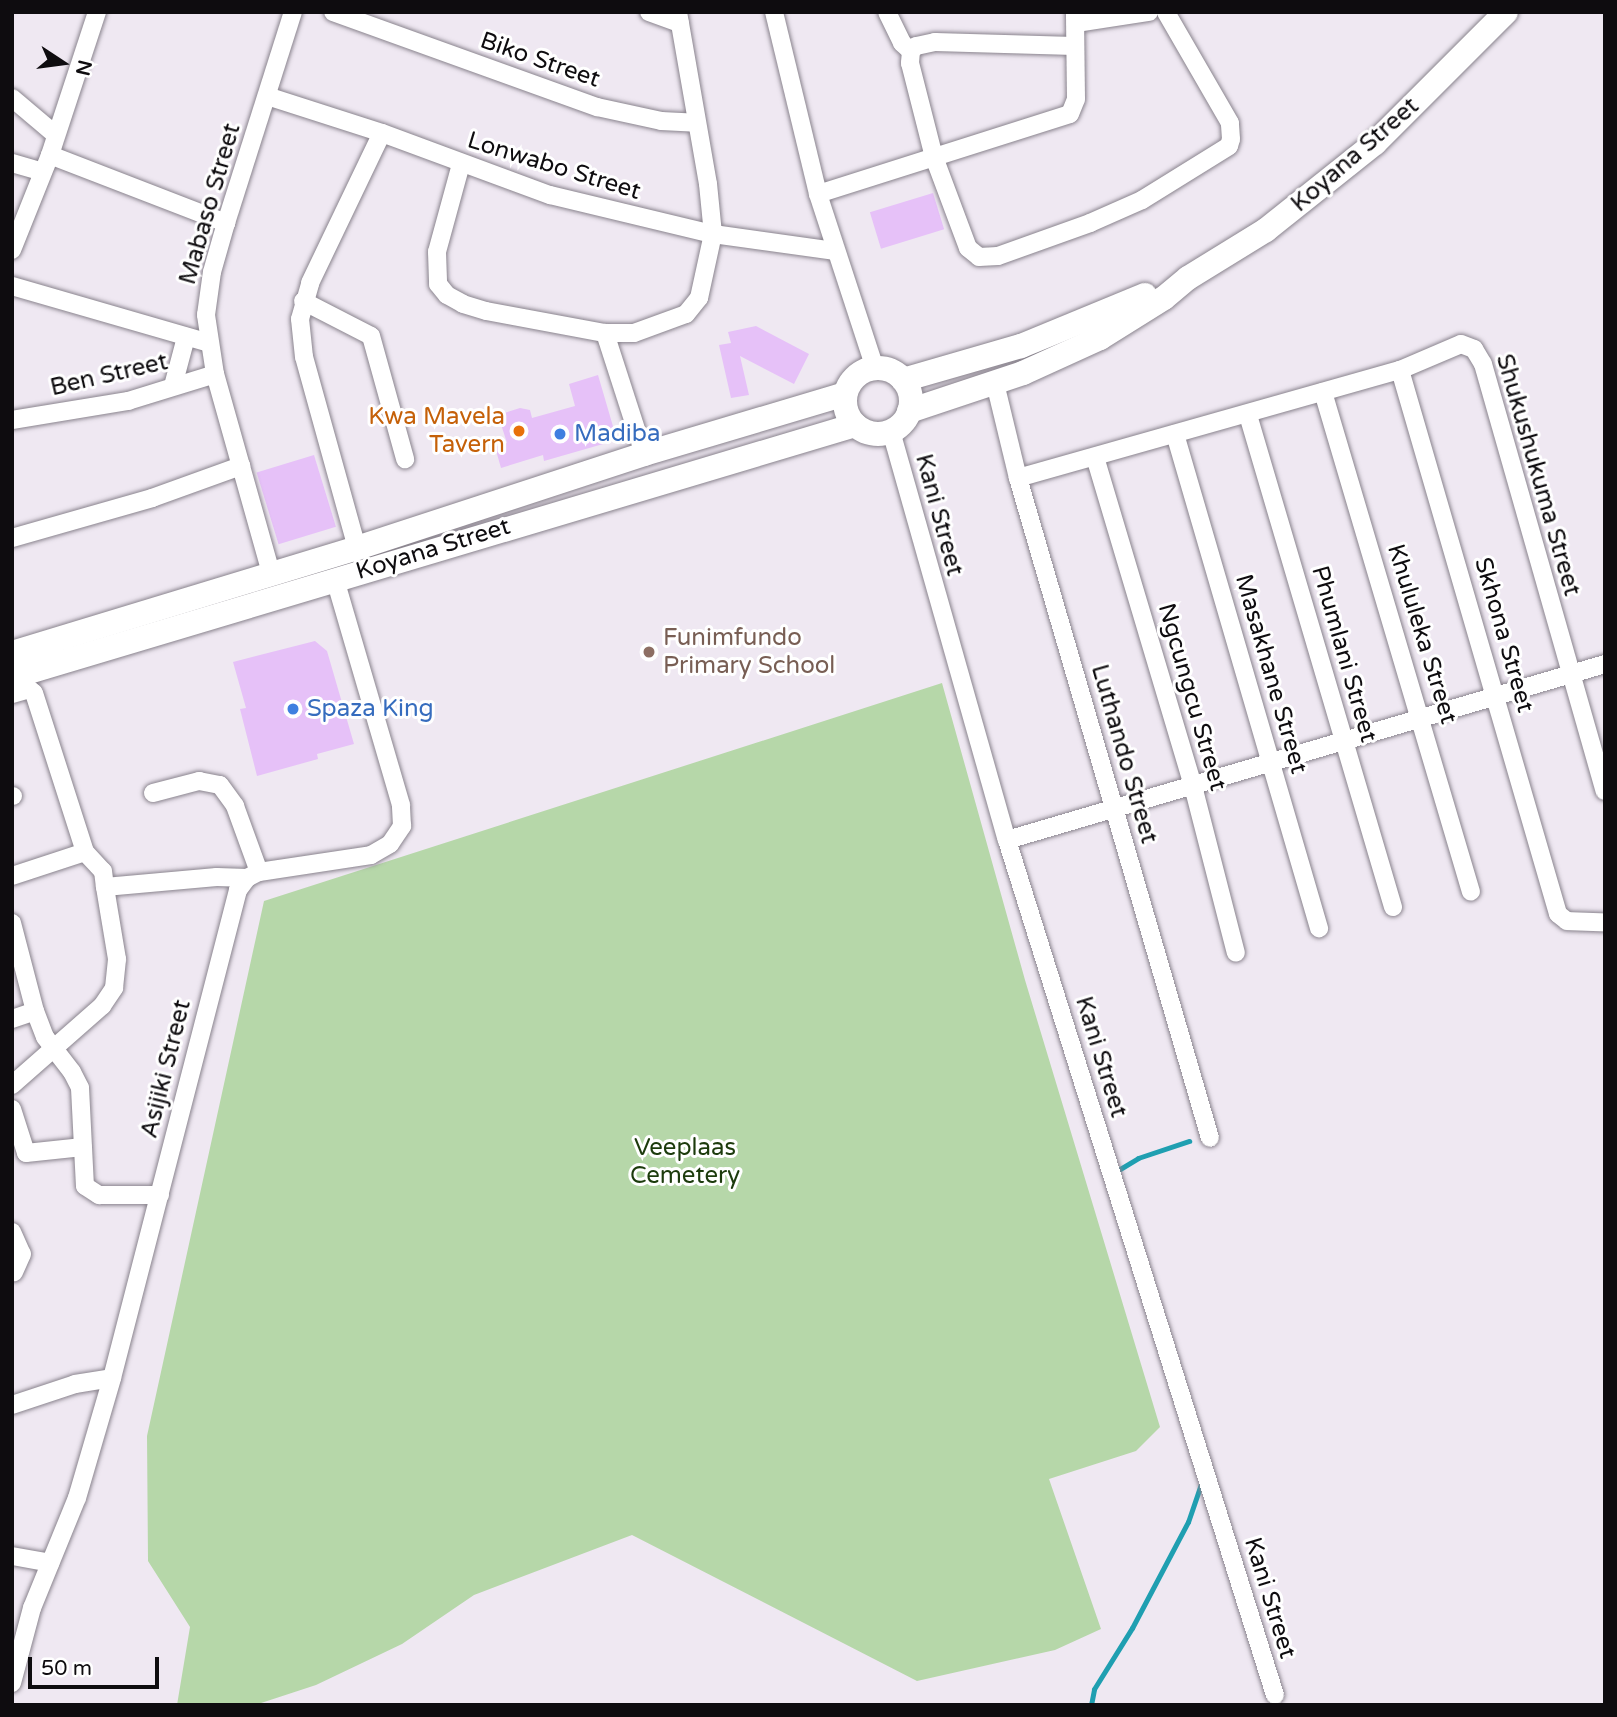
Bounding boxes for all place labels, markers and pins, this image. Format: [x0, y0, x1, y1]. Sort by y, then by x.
place label: Kwa Mavela Tavern [368, 403, 505, 459]
place label: Madiba [574, 420, 660, 448]
marker: Kwa Mavela Tavern [511, 423, 527, 439]
marker: Madiba [552, 426, 568, 442]
place label: Funimfundo Primary School [663, 624, 835, 680]
marker: Funimfundo Primary School [641, 644, 657, 660]
place label: Spaza King [307, 695, 434, 723]
marker: Spaza King [285, 701, 301, 717]

